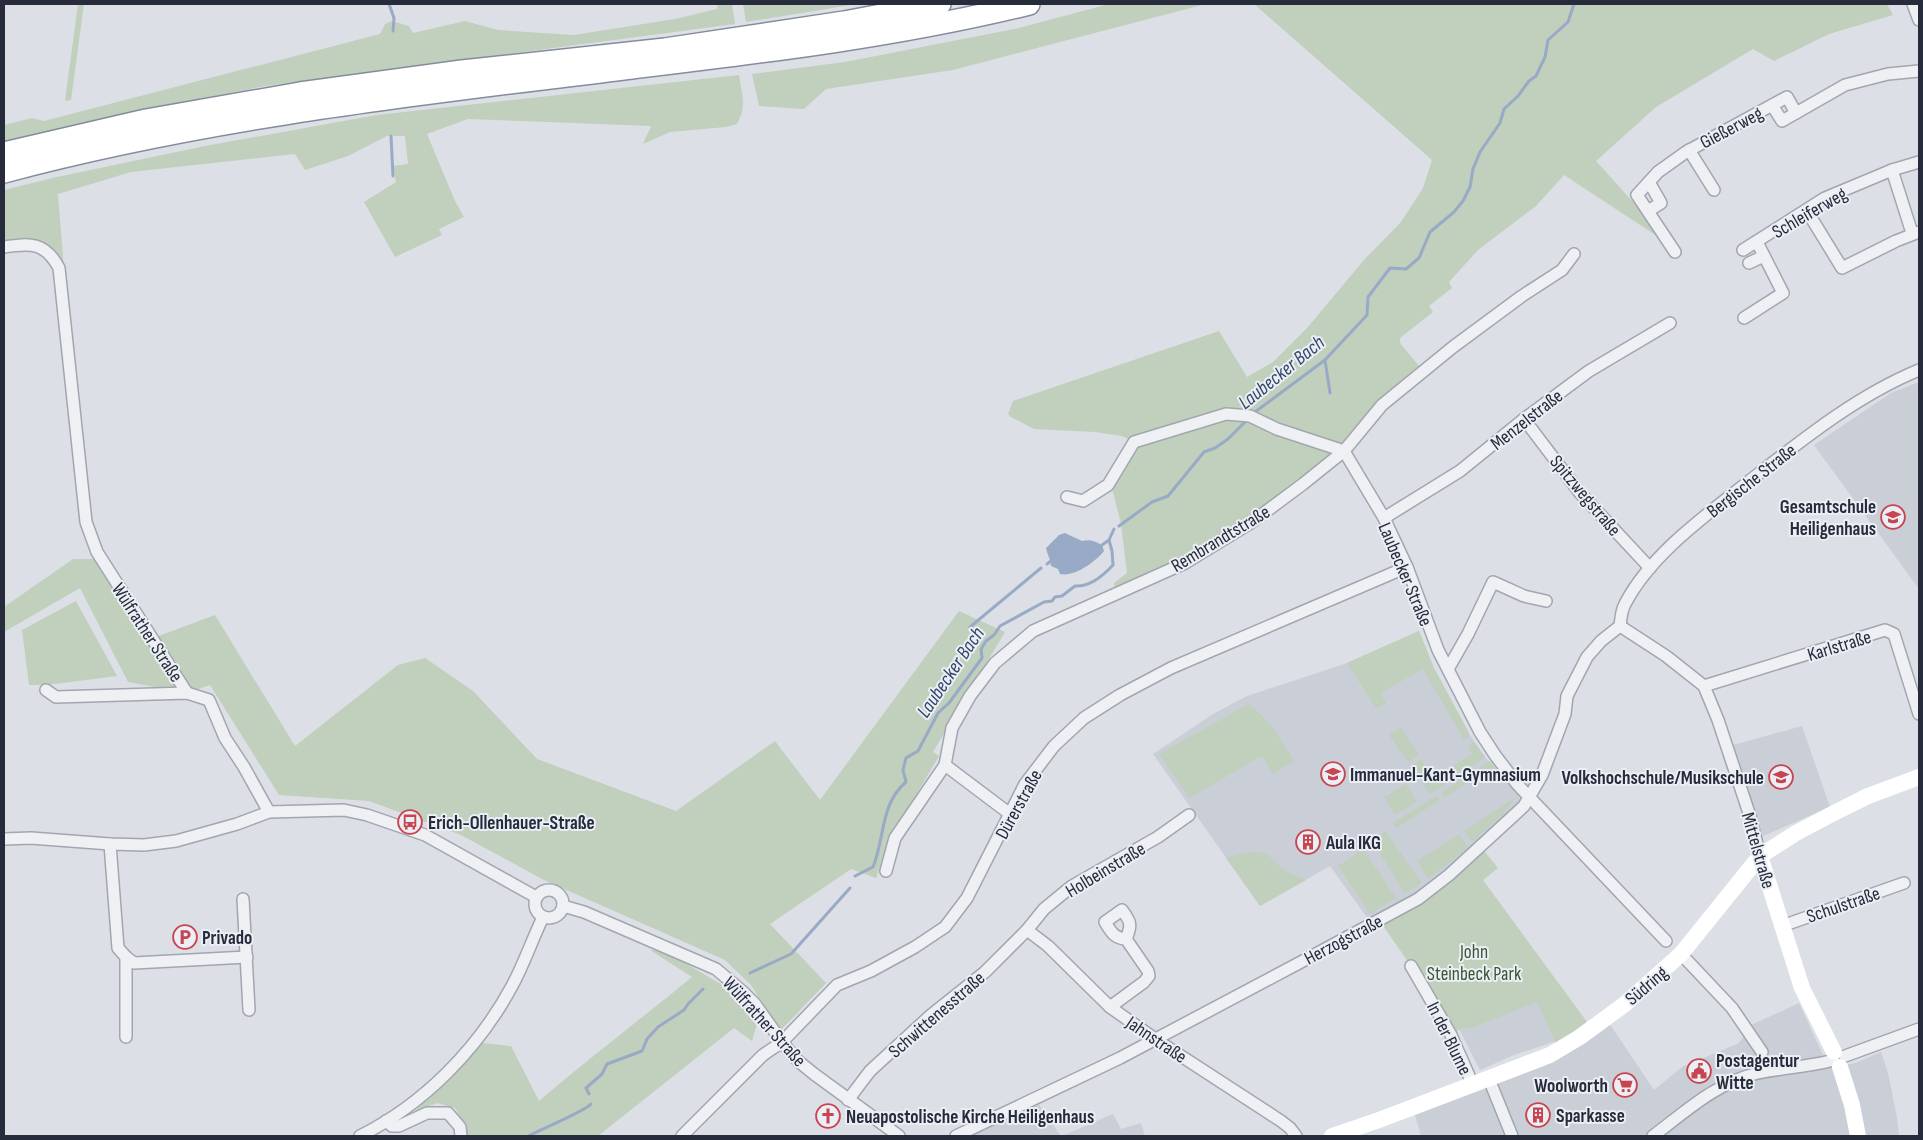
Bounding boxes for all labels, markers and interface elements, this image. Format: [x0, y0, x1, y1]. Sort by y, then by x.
street label: Gießerweg [1696, 102, 1767, 154]
street label: Schleiferweg [1768, 182, 1852, 244]
water label: Laubecker Bach [1234, 331, 1330, 415]
street label: Menzelstraße [1486, 385, 1568, 456]
street label: Bergische Straße [1703, 439, 1801, 523]
street label: Spitzwegstraße [1544, 451, 1625, 541]
place label: Gesamtschule Heiligenhaus [1780, 496, 1876, 541]
street label: Rembrandtstraße [1167, 501, 1274, 578]
school or university icon: Gesamtschule Heiligenhaus [1880, 504, 1906, 530]
street label: Laubecker Straße [1372, 519, 1437, 630]
street label: Wülfrather Straße [106, 579, 187, 687]
water label: Laubecker Bach [912, 623, 990, 722]
street label: Karlstraße [1805, 626, 1874, 667]
school or university icon: Immanuel-Kant-Gymnasium [1320, 761, 1346, 787]
place label: Immanuel-Kant-Gymnasium [1350, 764, 1541, 787]
school or university icon: Volkshochschule/Musikschule [1768, 764, 1794, 790]
street label: Dürerstraße [991, 766, 1048, 844]
place label: Volkshochschule/Musikschule [1561, 767, 1764, 790]
bus stop icon: Erich-Ollenhauer-Straße [397, 809, 423, 835]
street label: Mittelstraße [1736, 810, 1779, 891]
place label: Erich-Ollenhauer-Straße [428, 812, 595, 835]
building icon: Aula IKG [1295, 829, 1321, 855]
place label: Aula IKG [1325, 832, 1381, 855]
street label: Holbeinstraße [1062, 838, 1150, 903]
street label: Schulstraße [1804, 882, 1883, 929]
street label: Herzogstraße [1301, 910, 1387, 971]
parking icon: Privado [172, 924, 198, 950]
place label: Privado [202, 927, 252, 950]
park label: John Steinbeck Park [1427, 941, 1522, 986]
street label: Südring [1621, 961, 1673, 1011]
street label: Schwittenesstraße [884, 967, 990, 1063]
street label: Wülfrather Straße [717, 972, 810, 1072]
street label: In der Blume [1421, 998, 1476, 1079]
street label: Jahnstraße [1121, 1011, 1191, 1069]
place label: Postagentur Witte [1716, 1050, 1799, 1095]
public building icon: Postagentur Witte [1686, 1058, 1712, 1084]
supermarket icon: Woolworth [1612, 1072, 1638, 1098]
place label: Woolworth [1534, 1075, 1608, 1098]
building icon: Sparkasse [1525, 1102, 1551, 1128]
church icon: Neuapostolische Kirche Heiligenhaus [815, 1103, 841, 1129]
place label: Sparkasse [1556, 1105, 1625, 1128]
place label: Neuapostolische Kirche Heiligenhaus [846, 1106, 1094, 1129]

